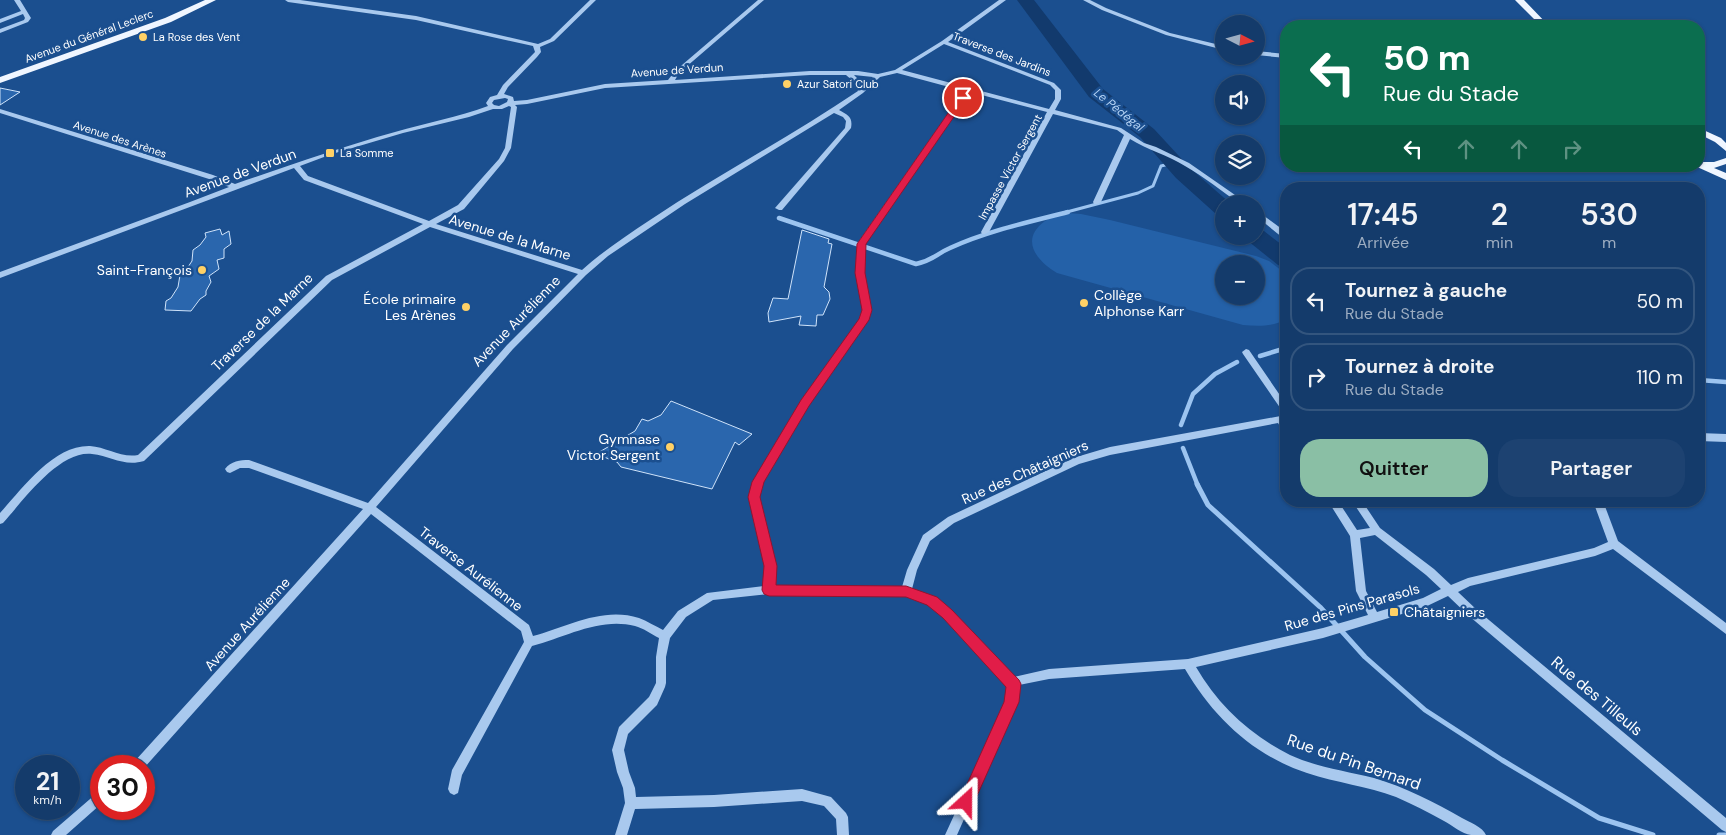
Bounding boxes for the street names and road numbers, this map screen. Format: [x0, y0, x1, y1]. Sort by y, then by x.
street label: Avenue du Général Leclerc [23, 6, 155, 66]
street label: Traverse des Jardins [951, 29, 1053, 79]
street label: Avenue de Verdun [630, 60, 724, 80]
street label: Impasse Victor Sergent [975, 112, 1045, 222]
street label: Avenue des Arènes [72, 117, 168, 161]
street label: Avenue de Verdun [182, 144, 298, 202]
street label: Avenue de la Marne [447, 210, 573, 264]
street label: Traverse de la Marne [208, 269, 316, 375]
street label: Avenue Aurélienne [468, 272, 564, 370]
street label: Rue des Châtaigniers [959, 436, 1091, 508]
street label: Traverse Aurélienne [415, 523, 527, 615]
street label: Avenue Aurélienne [200, 573, 294, 675]
street label: Rue des Pins Parasols [1282, 579, 1422, 635]
street label: Rue des Tilleuls [1547, 652, 1647, 740]
street label: Rue du Pin Bernard [1284, 729, 1424, 795]

